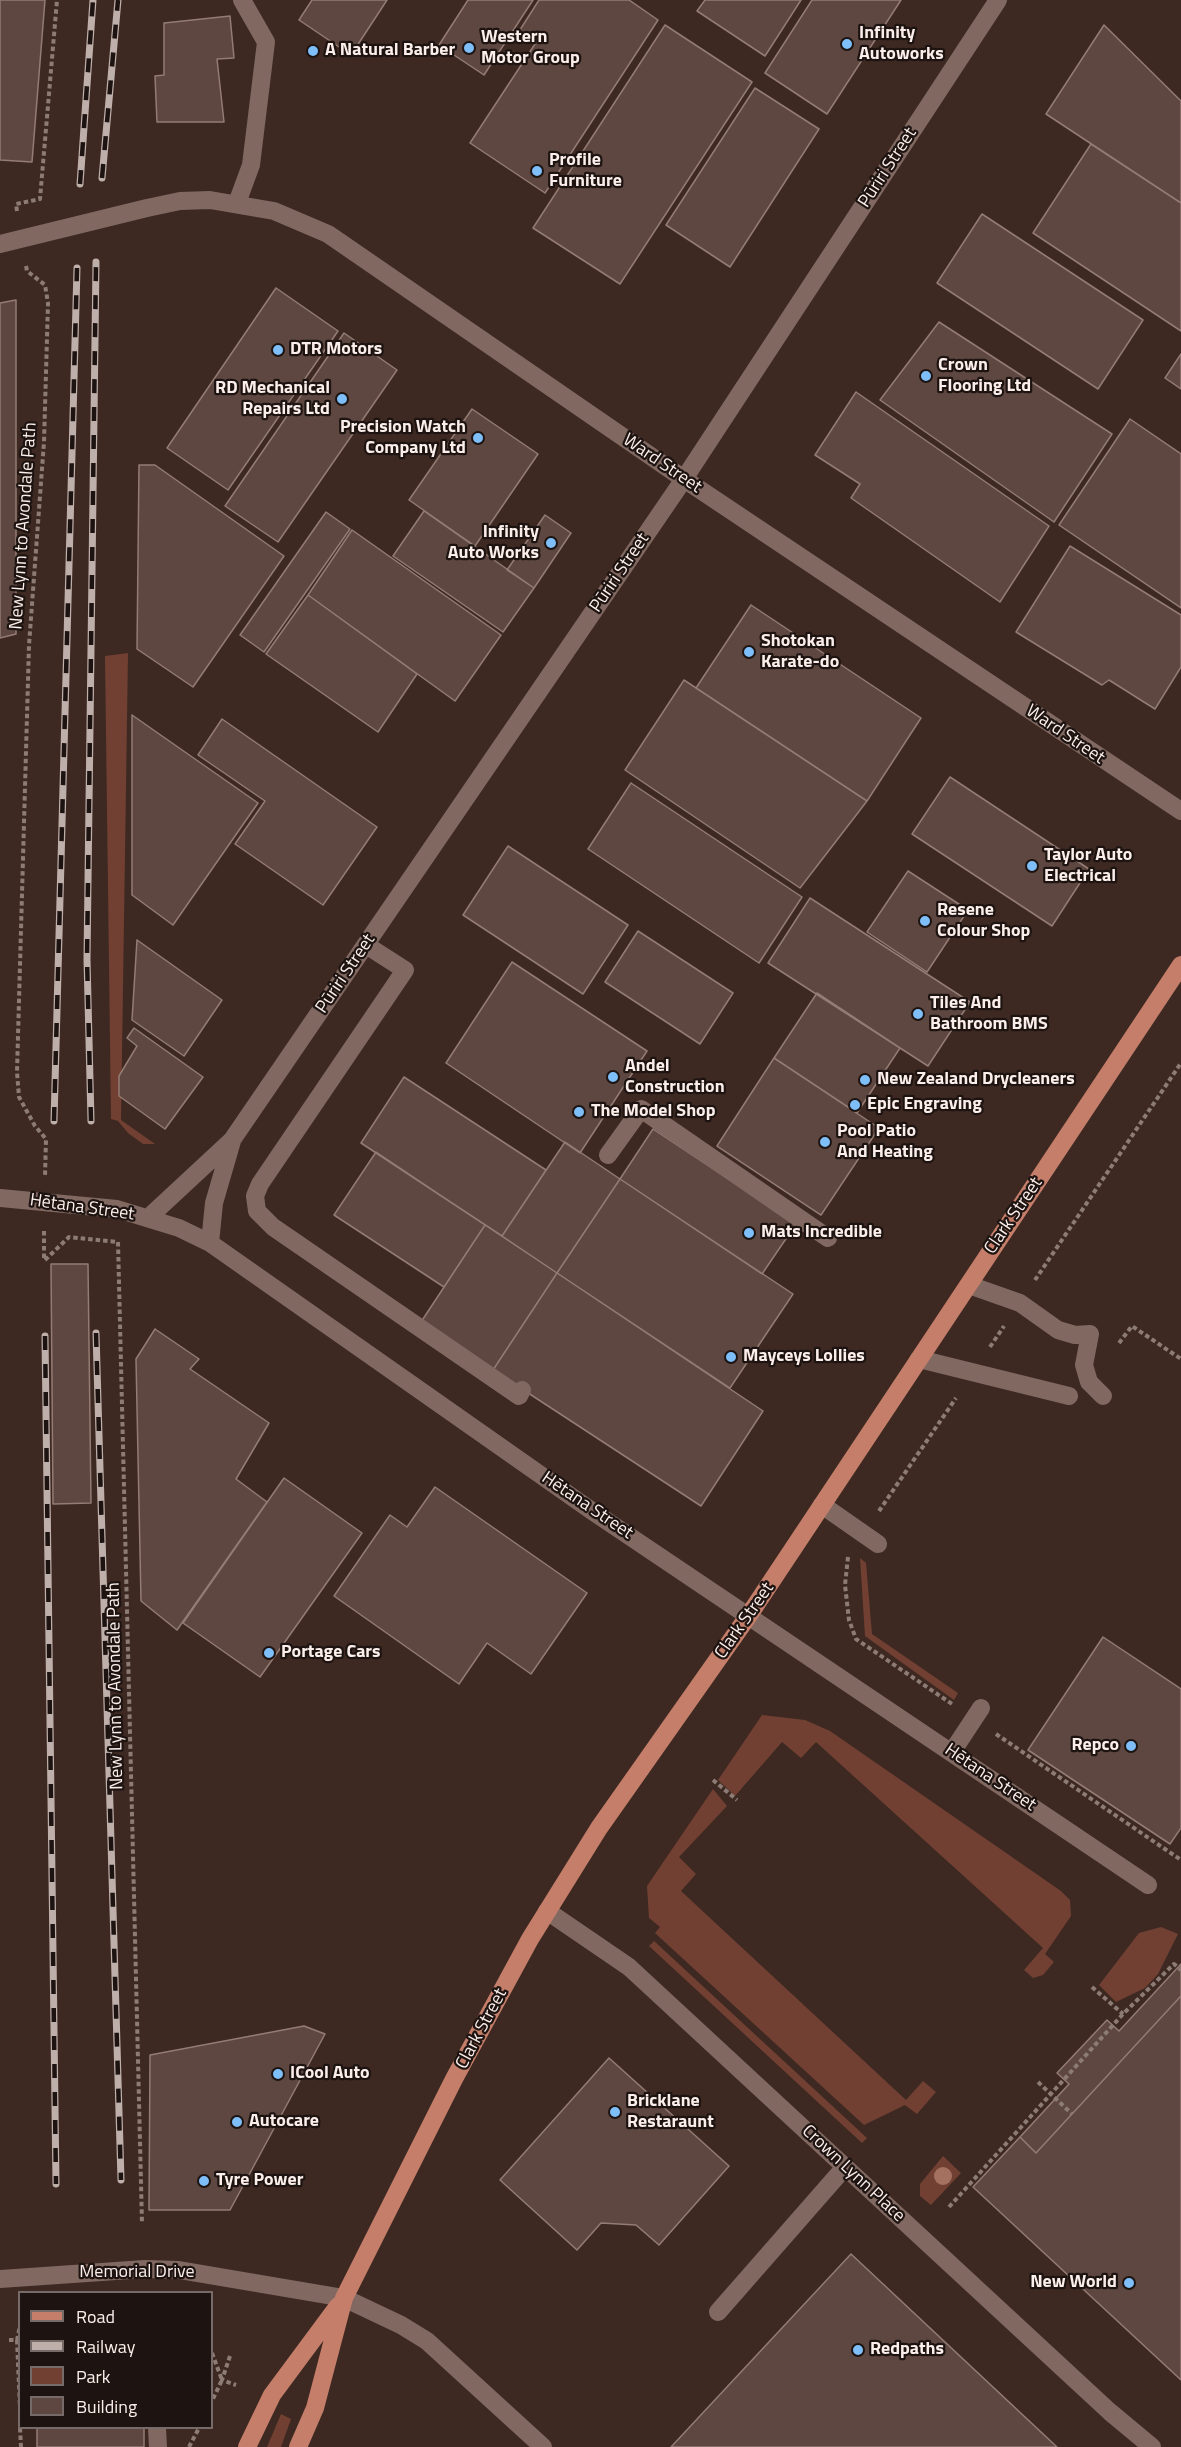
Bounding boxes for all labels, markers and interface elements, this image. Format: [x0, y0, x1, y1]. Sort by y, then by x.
place label: Infinity Autoworks [859, 23, 944, 66]
place label: Western Motor Group [481, 27, 580, 70]
marker: Infinity Autoworks [840, 37, 854, 51]
place label: A Natural Barber [325, 40, 455, 62]
marker: Western Motor Group [462, 41, 476, 55]
marker: A Natural Barber [306, 44, 320, 58]
street label: Pūriri Street [854, 124, 922, 212]
place label: Profile Furniture [549, 150, 622, 192]
marker: Profile Furniture [530, 164, 544, 178]
place label: DTR Motors [290, 339, 382, 361]
marker: DTR Motors [271, 343, 285, 357]
place label: Crown Flooring Ltd [938, 355, 1031, 398]
marker: Crown Flooring Ltd [919, 369, 933, 383]
place label: RD Mechanical Repairs Ltd [215, 378, 330, 420]
marker: RD Mechanical Repairs Ltd [335, 392, 349, 406]
place label: Precision Watch Company Ltd [340, 417, 466, 460]
street label: New Lynn to Avondale Path [6, 422, 42, 630]
street label: Ward Street [618, 430, 706, 498]
marker: Precision Watch Company Ltd [471, 431, 485, 445]
place label: Infinity Auto Works [448, 522, 539, 564]
street label: Pūriri Street [586, 529, 654, 617]
marker: Infinity Auto Works [544, 536, 558, 550]
place label: Shotokan Karate-do [761, 631, 839, 674]
marker: Shotokan Karate-do [742, 645, 756, 659]
street label: Ward Street [1021, 701, 1109, 769]
place label: Taylor Auto Electrical [1044, 845, 1132, 888]
marker: Taylor Auto Electrical [1025, 859, 1039, 873]
place label: Resene Colour Shop [937, 900, 1030, 942]
marker: Resene Colour Shop [918, 914, 932, 928]
street label: Pūriri Street [312, 930, 380, 1018]
place label: Tiles And Bathroom BMS [930, 993, 1048, 1036]
marker: Tiles And Bathroom BMS [911, 1007, 925, 1021]
place label: Andel Construction [625, 1056, 725, 1098]
place label: New Zealand Drycleaners [877, 1069, 1075, 1091]
marker: Andel Construction [606, 1070, 620, 1084]
marker: New Zealand Drycleaners [858, 1073, 872, 1087]
place label: Epic Engraving [867, 1094, 982, 1116]
marker: Epic Engraving [848, 1098, 862, 1112]
place label: The Model Shop [591, 1101, 715, 1123]
marker: The Model Shop [572, 1105, 586, 1119]
place label: Pool Patio And Heating [837, 1121, 933, 1164]
marker: Pool Patio And Heating [818, 1135, 832, 1149]
street label: Clark Street [980, 1173, 1048, 1259]
street label: Hētana Street [28, 1190, 136, 1226]
place label: Mats Incredible [761, 1222, 882, 1244]
marker: Mats Incredible [742, 1226, 756, 1240]
place label: Mayceys Lollies [743, 1346, 865, 1368]
marker: Mayceys Lollies [724, 1350, 738, 1364]
street label: Hētana Street [537, 1468, 637, 1544]
street label: Clark Street [711, 1579, 779, 1663]
street label: New Lynn to Avondale Path [103, 1582, 129, 1790]
place label: Portage Cars [281, 1642, 381, 1664]
marker: Portage Cars [262, 1646, 276, 1660]
place label: Repco [1071, 1735, 1119, 1757]
marker: Repco [1124, 1739, 1138, 1753]
street label: Hētana Street [940, 1740, 1040, 1816]
street label: Clark Street [452, 1985, 512, 2073]
place label: ICool Auto [290, 2063, 370, 2085]
marker: ICool Auto [271, 2067, 285, 2081]
place label: Bricklane Restaraunt [627, 2091, 714, 2134]
marker: Bricklane Restaraunt [608, 2105, 622, 2119]
place label: Autocare [249, 2111, 319, 2133]
marker: Autocare [230, 2115, 244, 2129]
street label: Crown Lynn Place [797, 2121, 909, 2227]
place label: Tyre Power [216, 2170, 303, 2192]
marker: Tyre Power [197, 2174, 211, 2188]
street label: Memorial Drive [79, 2262, 195, 2284]
place label: New World [1030, 2272, 1117, 2294]
marker: New World [1122, 2276, 1136, 2290]
legend [18, 2291, 213, 2429]
text: Road [76, 2303, 115, 2330]
text: Railway [76, 2333, 135, 2360]
place label: Redpaths [870, 2339, 944, 2361]
marker: Redpaths [851, 2343, 865, 2357]
text: Park [76, 2363, 110, 2390]
text: Building [76, 2393, 137, 2420]

